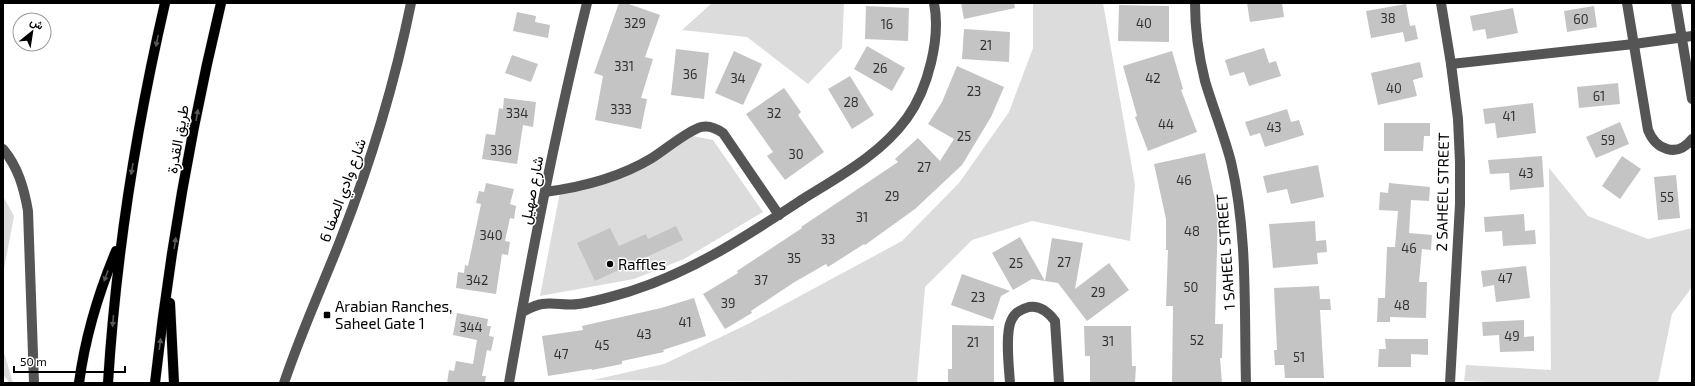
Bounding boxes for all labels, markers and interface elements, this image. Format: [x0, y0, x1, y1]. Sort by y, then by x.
house number: 38 [1380, 10, 1396, 26]
house number: 60 [1573, 11, 1589, 27]
north arrow [12, 12, 52, 52]
text: ش [28, 14, 46, 33]
house number: 329 [624, 15, 646, 31]
house number: 40 [1136, 15, 1152, 31]
house number: 16 [881, 16, 893, 32]
one-way arrow [153, 35, 159, 47]
house number: 21 [980, 37, 992, 53]
house number: 331 [614, 58, 634, 74]
house number: 26 [873, 60, 887, 76]
house number: 36 [683, 66, 697, 82]
house number: 34 [730, 70, 746, 86]
house number: 42 [1145, 70, 1161, 86]
house number: 40 [1386, 80, 1402, 96]
house number: 23 [967, 83, 981, 99]
house number: 61 [1593, 88, 1605, 104]
house number: 28 [843, 94, 859, 110]
house number: 333 [610, 101, 632, 117]
street label: طريق القدرة [162, 103, 194, 175]
house number: 334 [506, 105, 528, 121]
house number: 32 [767, 105, 781, 121]
house number: 41 [1502, 108, 1516, 124]
one-way arrow [194, 109, 200, 121]
house number: 44 [1158, 116, 1174, 132]
house number: 43 [1266, 119, 1282, 135]
house number: 25 [957, 128, 971, 144]
street label: 2 SAHEEL STREET [1432, 132, 1452, 252]
house number: 59 [1601, 132, 1615, 148]
street label: شارع وادي الصفا 6 [315, 136, 374, 246]
house number: 336 [490, 142, 512, 158]
house number: 30 [788, 146, 804, 162]
street label: شارع صهيل [516, 154, 549, 226]
house number: 27 [917, 159, 931, 175]
one-way arrow [128, 163, 134, 175]
house number: 43 [1518, 165, 1534, 181]
house number: 46 [1176, 172, 1192, 188]
house number: 29 [885, 188, 899, 204]
house number: 55 [1660, 189, 1674, 205]
street label: 1 SAHEEL STREET [1212, 193, 1238, 311]
house number: 31 [856, 209, 868, 225]
house number: 48 [1184, 223, 1200, 239]
house number: 340 [479, 227, 503, 243]
house number: 33 [821, 231, 835, 247]
one-way arrow [172, 237, 178, 250]
house number: 46 [1401, 240, 1417, 256]
house number: 35 [787, 250, 801, 266]
house number: 27 [1057, 254, 1071, 270]
place label: Raffles [618, 255, 666, 273]
house number: 25 [1009, 255, 1023, 271]
marker: Raffles [605, 259, 615, 269]
house number: 47 [1498, 270, 1513, 286]
one-way arrow [103, 271, 109, 283]
house number: 342 [466, 272, 488, 288]
house number: 37 [754, 272, 768, 288]
house number: 50 [1184, 279, 1198, 295]
house number: 29 [1091, 284, 1105, 300]
house number: 23 [971, 289, 985, 305]
house number: 39 [721, 295, 735, 311]
place label: Arabian Ranches, Saheel Gate 1 [335, 297, 453, 332]
house number: 48 [1394, 297, 1410, 313]
marker: Arabian Ranches, Saheel Gate 1 [322, 310, 332, 320]
house number: 41 [678, 314, 692, 330]
one-way arrow [109, 315, 116, 327]
house number: 344 [459, 319, 483, 335]
house number: 43 [636, 326, 652, 342]
house number: 49 [1504, 328, 1520, 344]
house number: 52 [1190, 332, 1204, 348]
house number: 31 [1102, 333, 1114, 349]
house number: 21 [967, 334, 979, 350]
house number: 45 [595, 337, 610, 353]
one-way arrow [157, 338, 163, 350]
house number: 47 [554, 346, 569, 362]
scale bar [14, 348, 125, 374]
house number: 51 [1293, 349, 1305, 365]
text: 50 m [20, 354, 47, 368]

